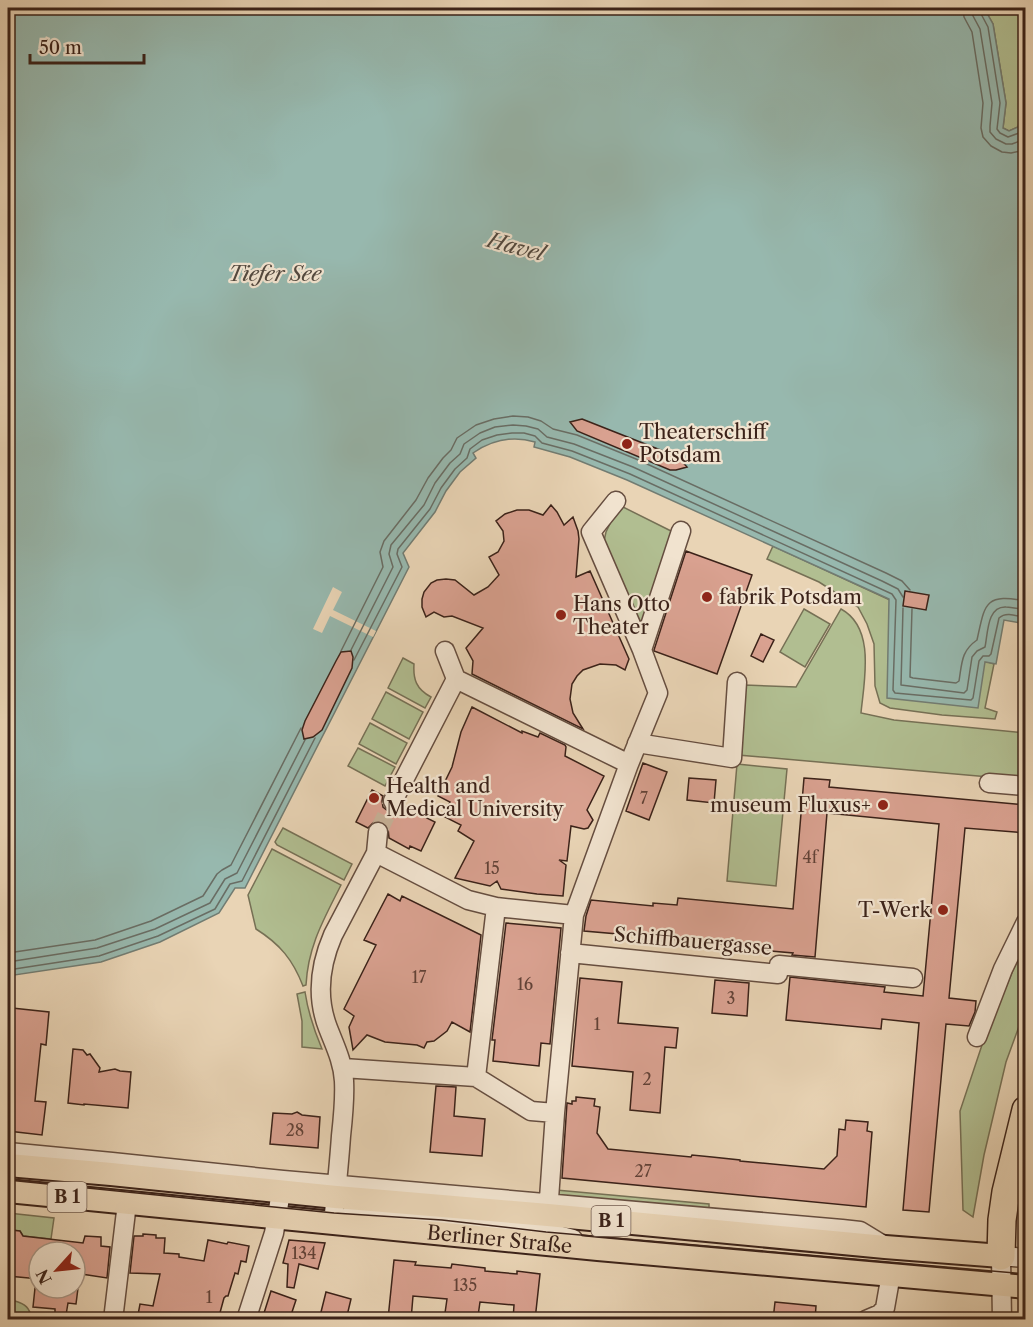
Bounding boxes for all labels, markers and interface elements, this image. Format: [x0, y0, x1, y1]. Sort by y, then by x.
scale bar [30, 27, 144, 65]
text: 50 m [39, 37, 82, 59]
water label: Havel [483, 226, 550, 267]
water label: Tiefer See [229, 261, 322, 286]
place label: Theaterschiff Potsdam [639, 420, 769, 467]
marker: Theaterschiff Potsdam [620, 437, 634, 451]
place label: fabrik Potsdam [719, 585, 862, 609]
marker: fabrik Potsdam [700, 590, 714, 604]
place label: Hans Otto Theater [573, 592, 670, 639]
marker: Hans Otto Theater [554, 608, 568, 622]
place label: Health and Medical University [386, 774, 565, 821]
house number: 7 [640, 788, 648, 808]
marker: Health and Medical University [367, 791, 381, 805]
place label: museum Fluxus+ [710, 793, 871, 817]
marker: museum Fluxus+ [876, 798, 890, 812]
house number: 4f [803, 847, 820, 867]
house number: 15 [484, 858, 500, 878]
place label: T-Werk [858, 898, 932, 922]
marker: T-Werk [936, 903, 950, 917]
street label: Schiffbauergasse [613, 922, 773, 960]
house number: 17 [412, 967, 426, 987]
house number: 16 [517, 974, 533, 994]
house number: 3 [727, 988, 735, 1008]
house number: 1 [594, 1014, 601, 1034]
house number: 2 [642, 1069, 652, 1089]
house number: 28 [286, 1120, 304, 1140]
house number: 27 [634, 1161, 652, 1181]
road number: B 1 [48, 1182, 86, 1212]
road number: B 1 [592, 1206, 630, 1236]
street label: Berliner Straße [426, 1220, 573, 1258]
north arrow [27, 1240, 87, 1300]
house number: 134 [292, 1243, 316, 1263]
text: N [32, 1266, 56, 1288]
house number: 135 [453, 1275, 477, 1295]
house number: 1 [206, 1287, 213, 1307]

